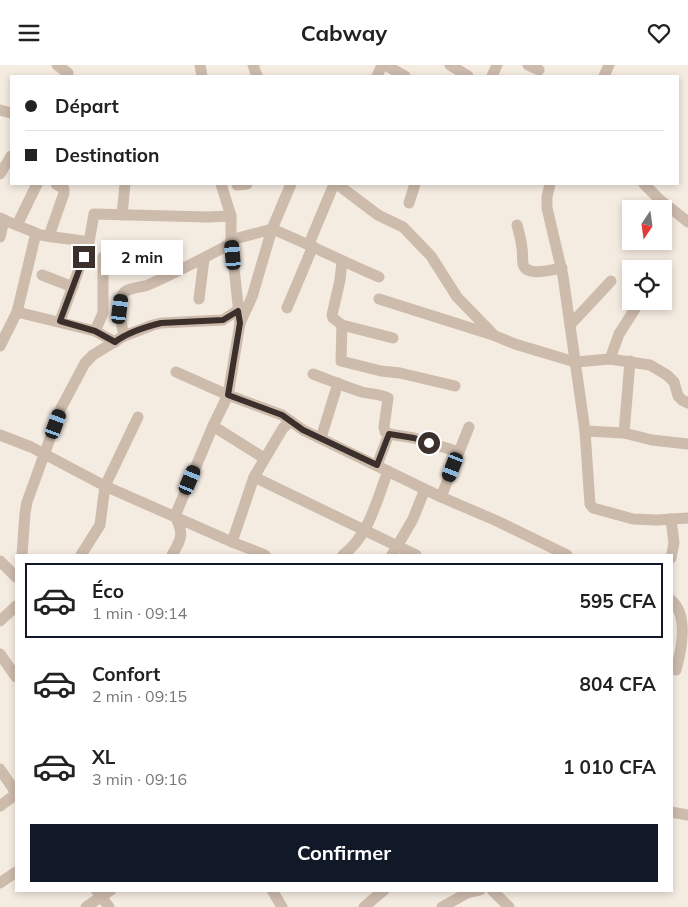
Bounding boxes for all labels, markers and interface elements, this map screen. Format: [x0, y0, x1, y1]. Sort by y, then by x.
icon: menu [15, 19, 43, 47]
text: Cabway [301, 19, 387, 47]
icon: heart [645, 19, 673, 47]
text: Départ [55, 94, 119, 118]
text: Destination [55, 143, 160, 167]
north arrow [622, 200, 672, 250]
map controls [622, 200, 672, 310]
callout: 2 min [102, 239, 184, 275]
car [224, 239, 241, 271]
route end [73, 246, 95, 268]
text: 2 min [121, 247, 163, 267]
button: locate [622, 260, 672, 310]
car [110, 293, 129, 325]
car [43, 407, 68, 441]
route start [418, 432, 440, 454]
car [440, 450, 465, 484]
car [177, 463, 202, 497]
icon: car [32, 578, 77, 623]
text: Éco [92, 579, 124, 603]
text: 595 CFA [580, 589, 656, 613]
text: 1 min · 09:14 [92, 603, 187, 623]
icon: car [32, 661, 77, 706]
text: Confort [92, 662, 160, 686]
text: 804 CFA [580, 672, 656, 696]
text: 2 min · 09:15 [92, 686, 187, 706]
icon: car [32, 744, 77, 789]
text: XL [92, 745, 115, 769]
text: 1 010 CFA [563, 755, 656, 779]
text: 3 min · 09:16 [92, 769, 187, 789]
button: Confirmer [30, 824, 658, 882]

